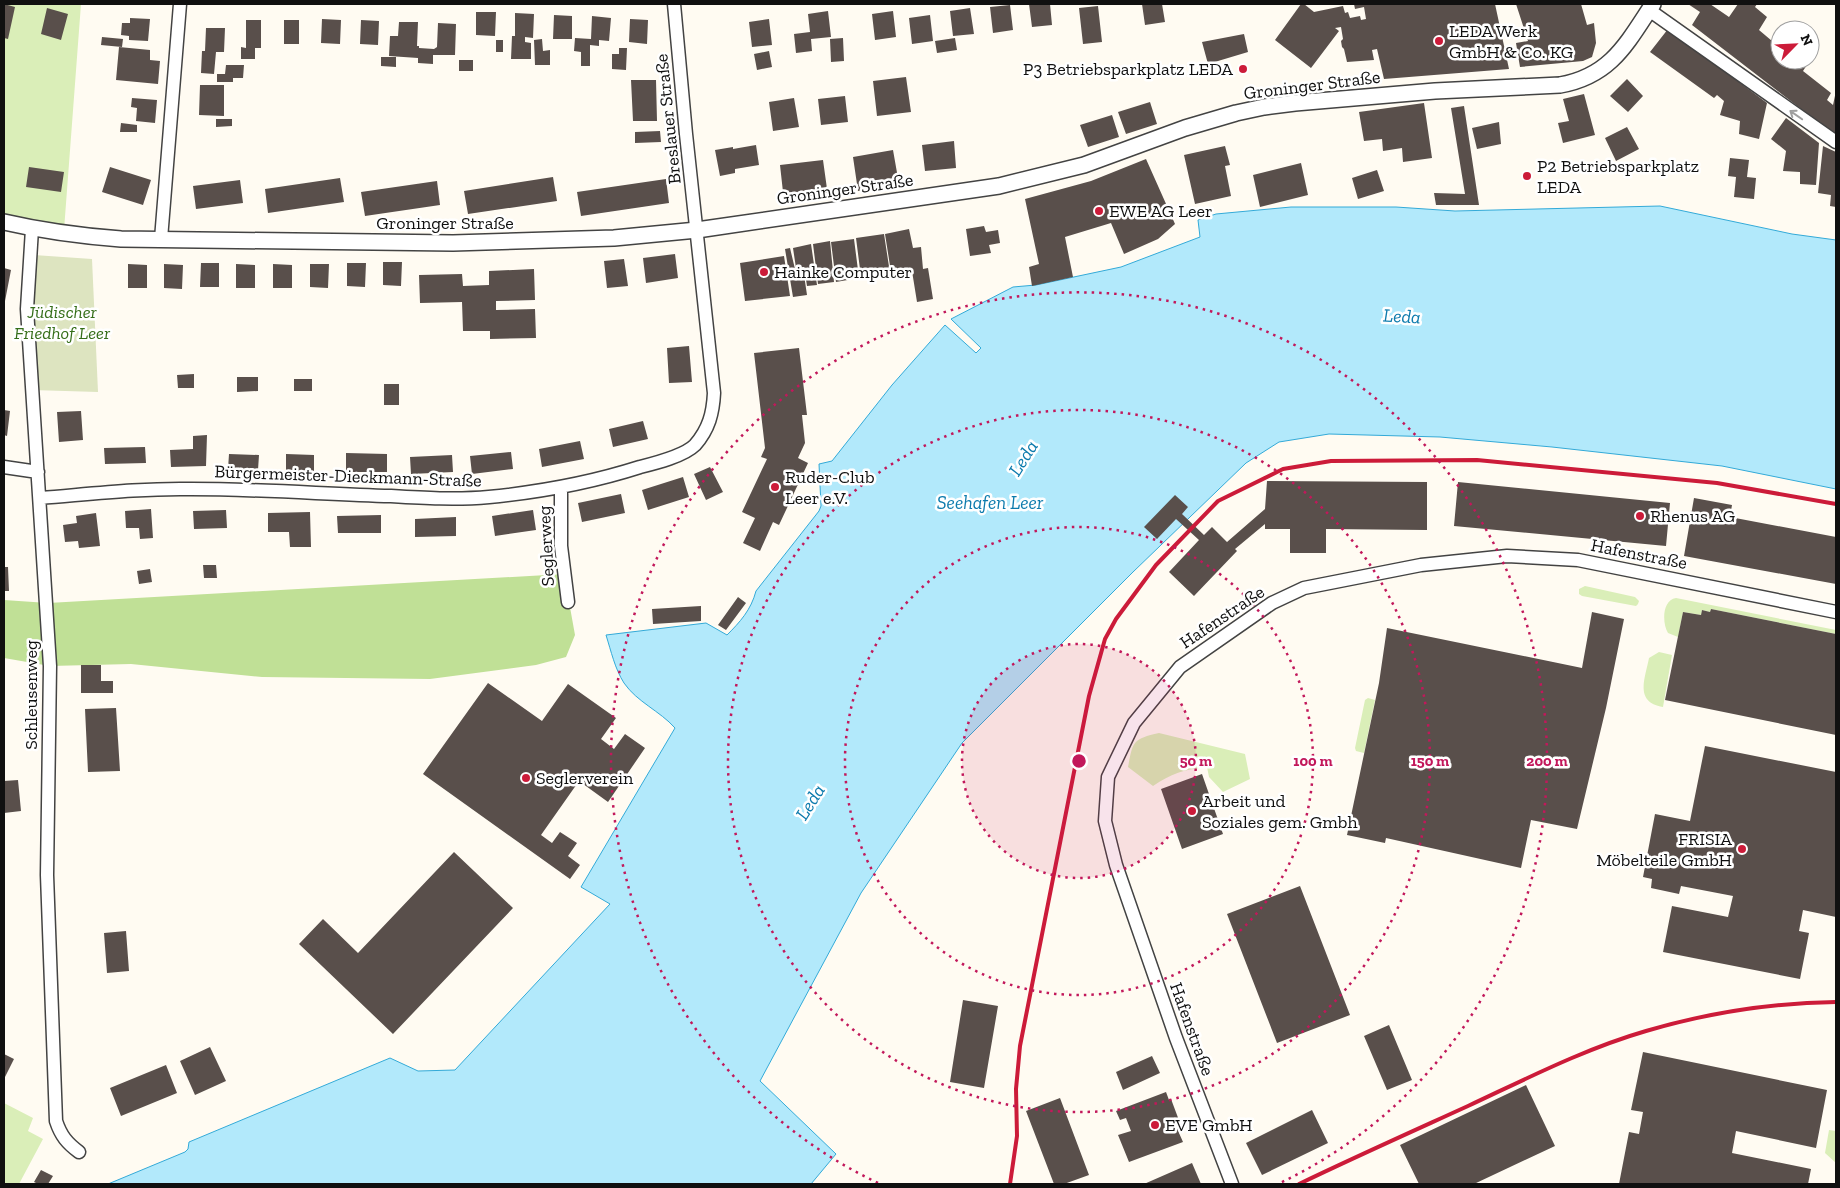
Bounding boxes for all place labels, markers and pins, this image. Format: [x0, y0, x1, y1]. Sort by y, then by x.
place label: LEDA Werk GmbH & Co. KG [1449, 20, 1573, 63]
marker: LEDA Werk GmbH & Co. KG [1433, 35, 1445, 47]
place label: P3 Betriebsparkplatz LEDA [1023, 58, 1233, 80]
marker: P3 Betriebsparkplatz LEDA [1237, 63, 1249, 75]
place label: P2 Betriebsparkplatz LEDA [1537, 155, 1699, 198]
marker: P2 Betriebsparkplatz LEDA [1521, 170, 1533, 182]
place label: EWE AG Leer [1109, 200, 1213, 222]
marker: EWE AG Leer [1093, 205, 1105, 217]
place label: Hainke Computer [774, 261, 912, 283]
marker: Hainke Computer [758, 266, 770, 278]
place label: Ruder-Club Leer e.V. [785, 466, 875, 509]
marker: Ruder-Club Leer e.V. [769, 481, 781, 493]
place label: Rhenus AG [1650, 505, 1735, 527]
marker: Rhenus AG [1634, 510, 1646, 522]
centre of rings [1070, 752, 1088, 770]
place label: Seglerverein [536, 767, 634, 789]
marker: Seglerverein [520, 772, 532, 784]
place label: Arbeit und Soziales gem. Gmbh [1202, 790, 1358, 833]
marker: Arbeit und Soziales gem. Gmbh [1186, 805, 1198, 817]
place label: FRISIA Möbelteile GmbH [1596, 828, 1732, 871]
marker: FRISIA Möbelteile GmbH [1736, 843, 1748, 855]
place label: EVE GmbH [1165, 1114, 1253, 1136]
marker: EVE GmbH [1149, 1119, 1161, 1131]

